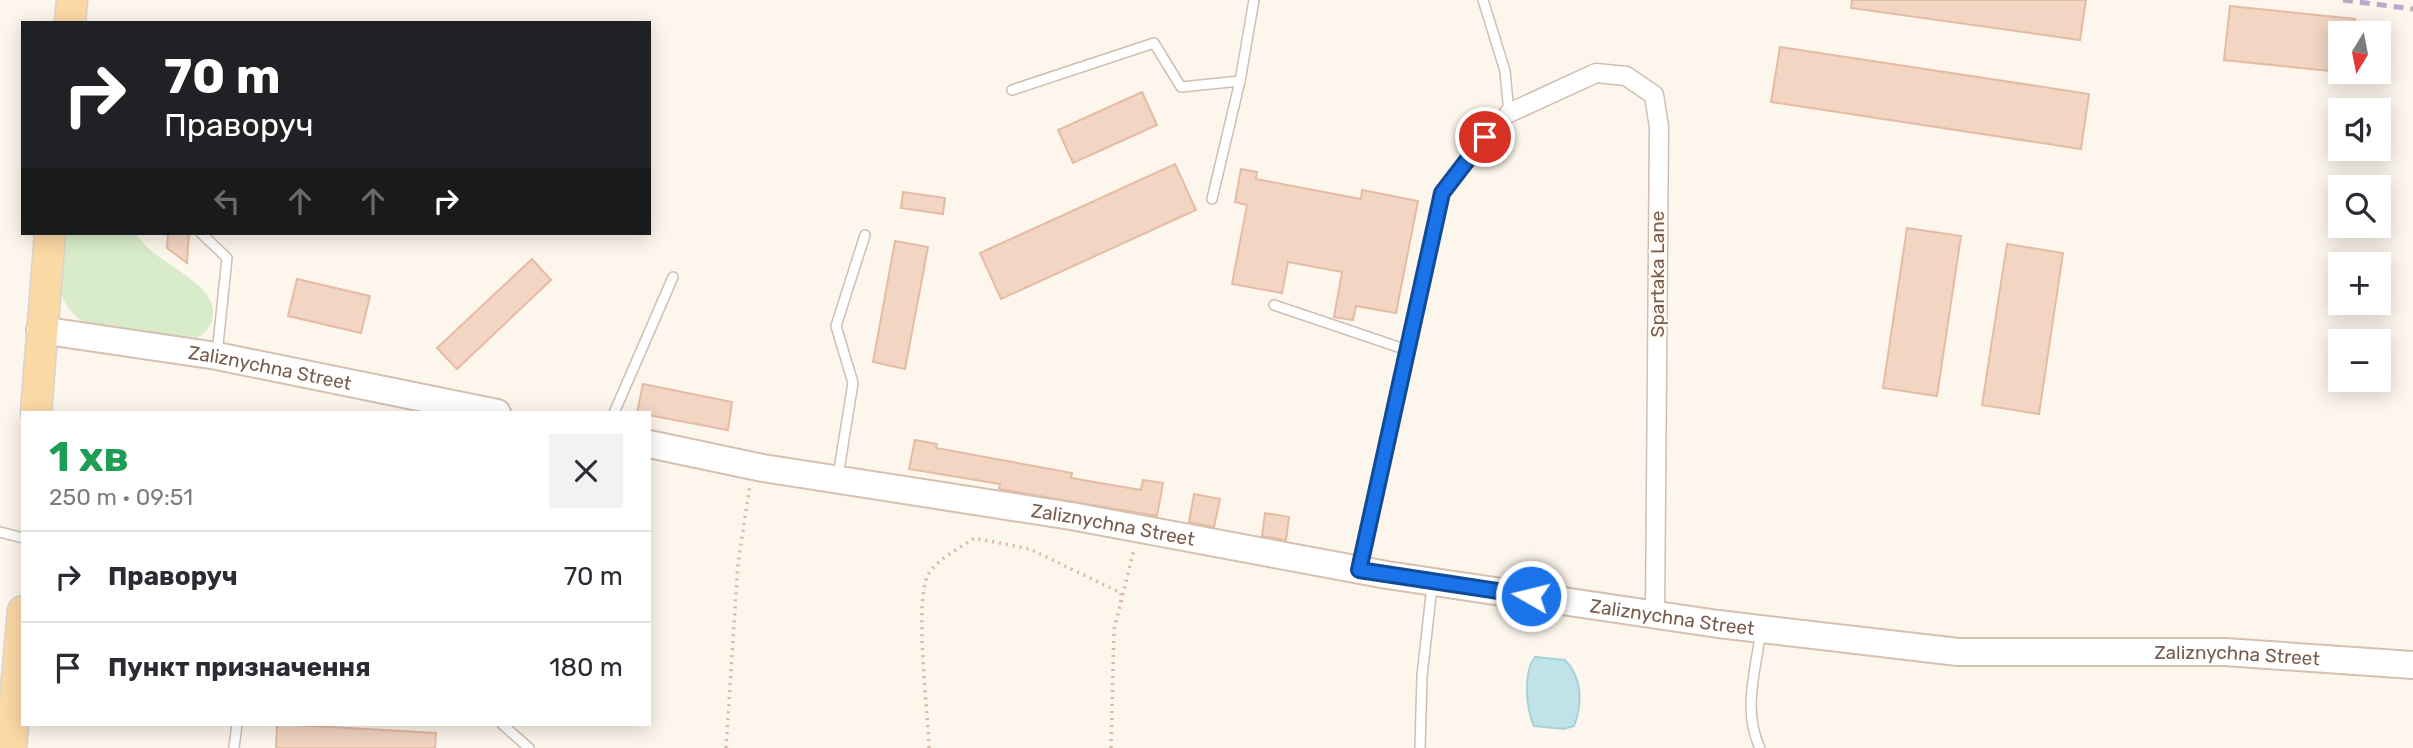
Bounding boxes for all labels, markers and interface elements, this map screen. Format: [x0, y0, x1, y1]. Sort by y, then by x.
north arrow [2328, 21, 2390, 84]
map controls [2328, 21, 2391, 392]
text: 70 m [164, 47, 281, 105]
icon: right [49, 49, 140, 140]
button: sound [2328, 98, 2391, 161]
text: Праворуч [164, 106, 313, 144]
pin [1455, 107, 1515, 167]
icon: arrive [1466, 118, 1504, 156]
button: search [2328, 175, 2391, 238]
icon: left [208, 182, 246, 220]
icon: ahead [281, 182, 319, 220]
icon: ahead [354, 182, 392, 220]
icon: right [427, 182, 465, 220]
street label: Spartaka Lane [1646, 211, 1669, 337]
button: + [2328, 252, 2391, 315]
button: − [2328, 329, 2391, 392]
street label: Zaliznychna Street [187, 340, 354, 395]
text: 1 хв [49, 432, 129, 482]
button: close [549, 434, 623, 508]
text: 250 m · 09:51 [49, 483, 193, 511]
street label: Zaliznychna Street [1030, 498, 1197, 550]
icon: right [49, 558, 87, 596]
position arrow [1494, 559, 1568, 633]
text: Праворуч [108, 561, 238, 592]
text: 70 m [564, 561, 623, 592]
street label: Zaliznychna Street [1588, 594, 1756, 640]
street label: Zaliznychna Street [2154, 641, 2321, 670]
icon: arrive [49, 649, 87, 687]
text: Пункт призначення [108, 652, 371, 683]
text: 180 m [549, 652, 623, 683]

